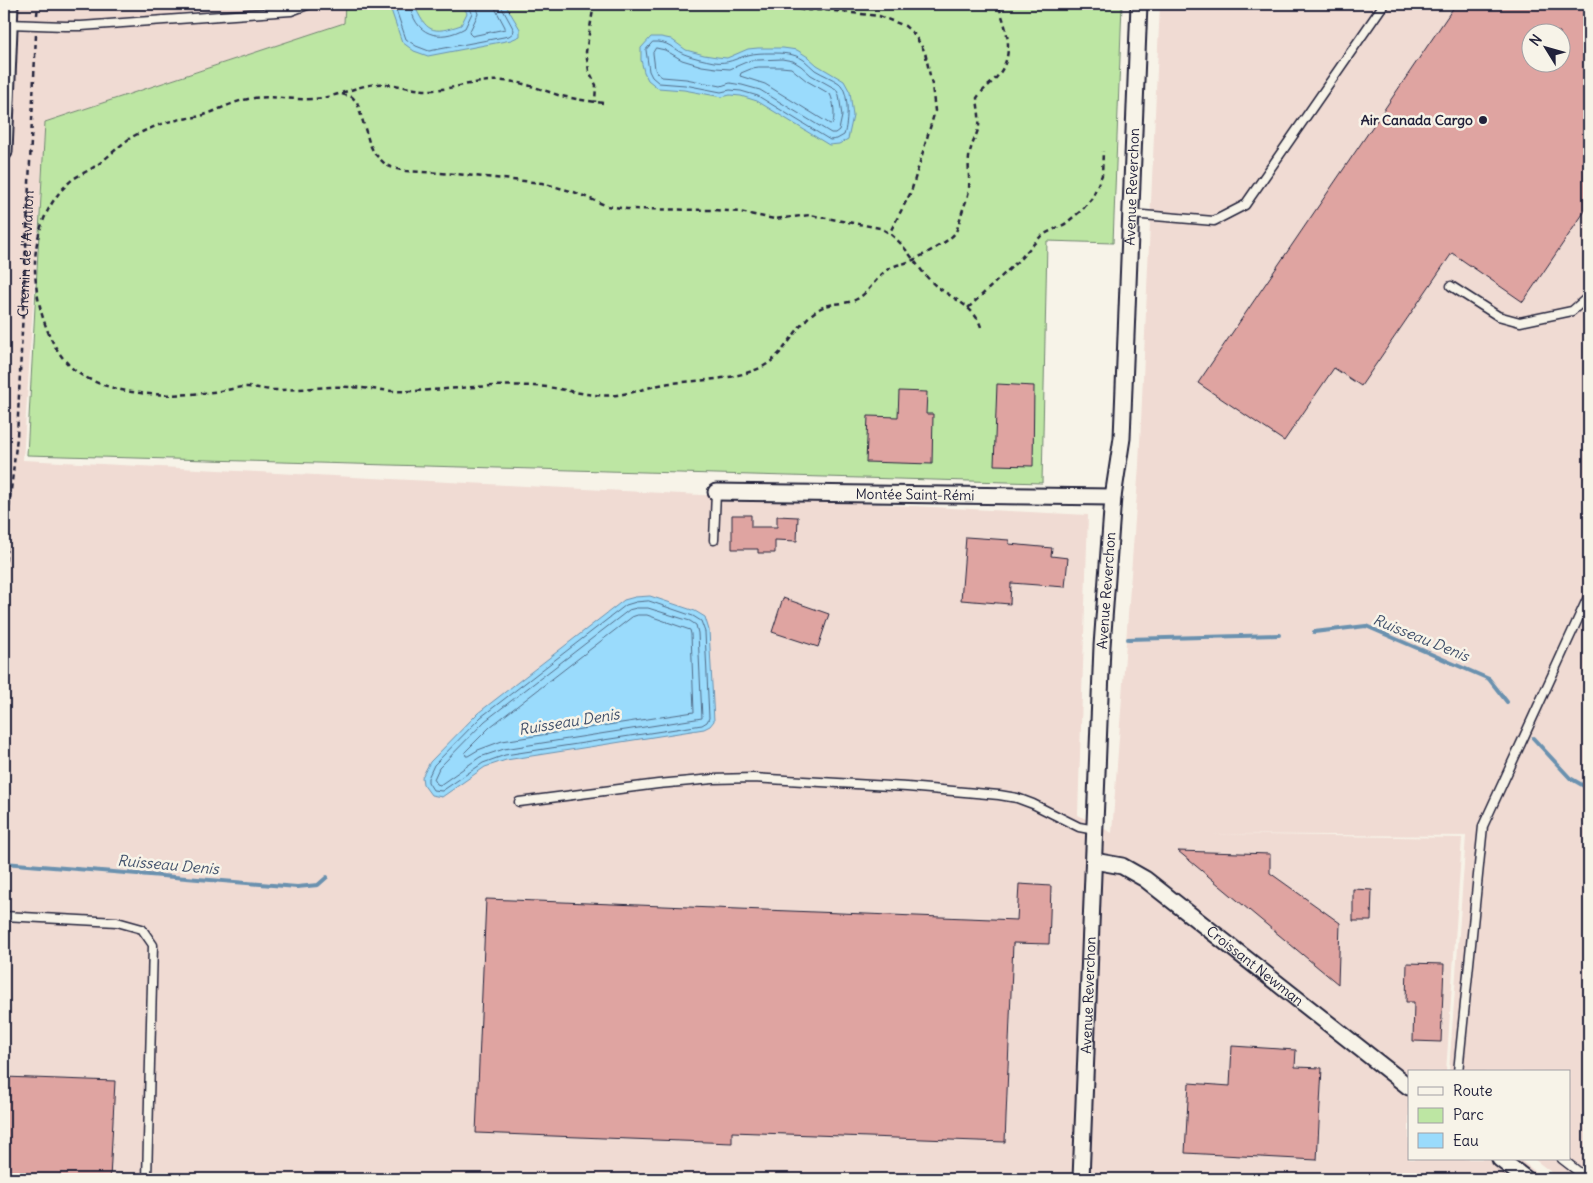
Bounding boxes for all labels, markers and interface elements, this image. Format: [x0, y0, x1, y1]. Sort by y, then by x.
north arrow [1520, 22, 1570, 72]
text: N [1526, 31, 1546, 49]
place label: Air Canada Cargo [1361, 111, 1473, 129]
marker: Air Canada Cargo [1477, 114, 1489, 126]
street label: Avenue Reverchon [1121, 128, 1143, 246]
street label: Chemin de l'Aviation [14, 190, 38, 318]
street label: Montée Saint-Rémi [855, 485, 975, 504]
street label: Avenue Reverchon [1093, 531, 1119, 650]
water label: Ruisseau Denis [1370, 610, 1473, 666]
water label: Ruisseau Denis [517, 704, 622, 739]
water label: Ruisseau Denis [117, 851, 221, 879]
street label: Croissant Newman [1203, 922, 1307, 1010]
street label: Avenue Reverchon [1077, 936, 1100, 1054]
legend [1408, 1070, 1570, 1160]
text: Route [1453, 1081, 1493, 1100]
text: Parc [1453, 1105, 1484, 1124]
text: Eau [1453, 1131, 1479, 1150]

